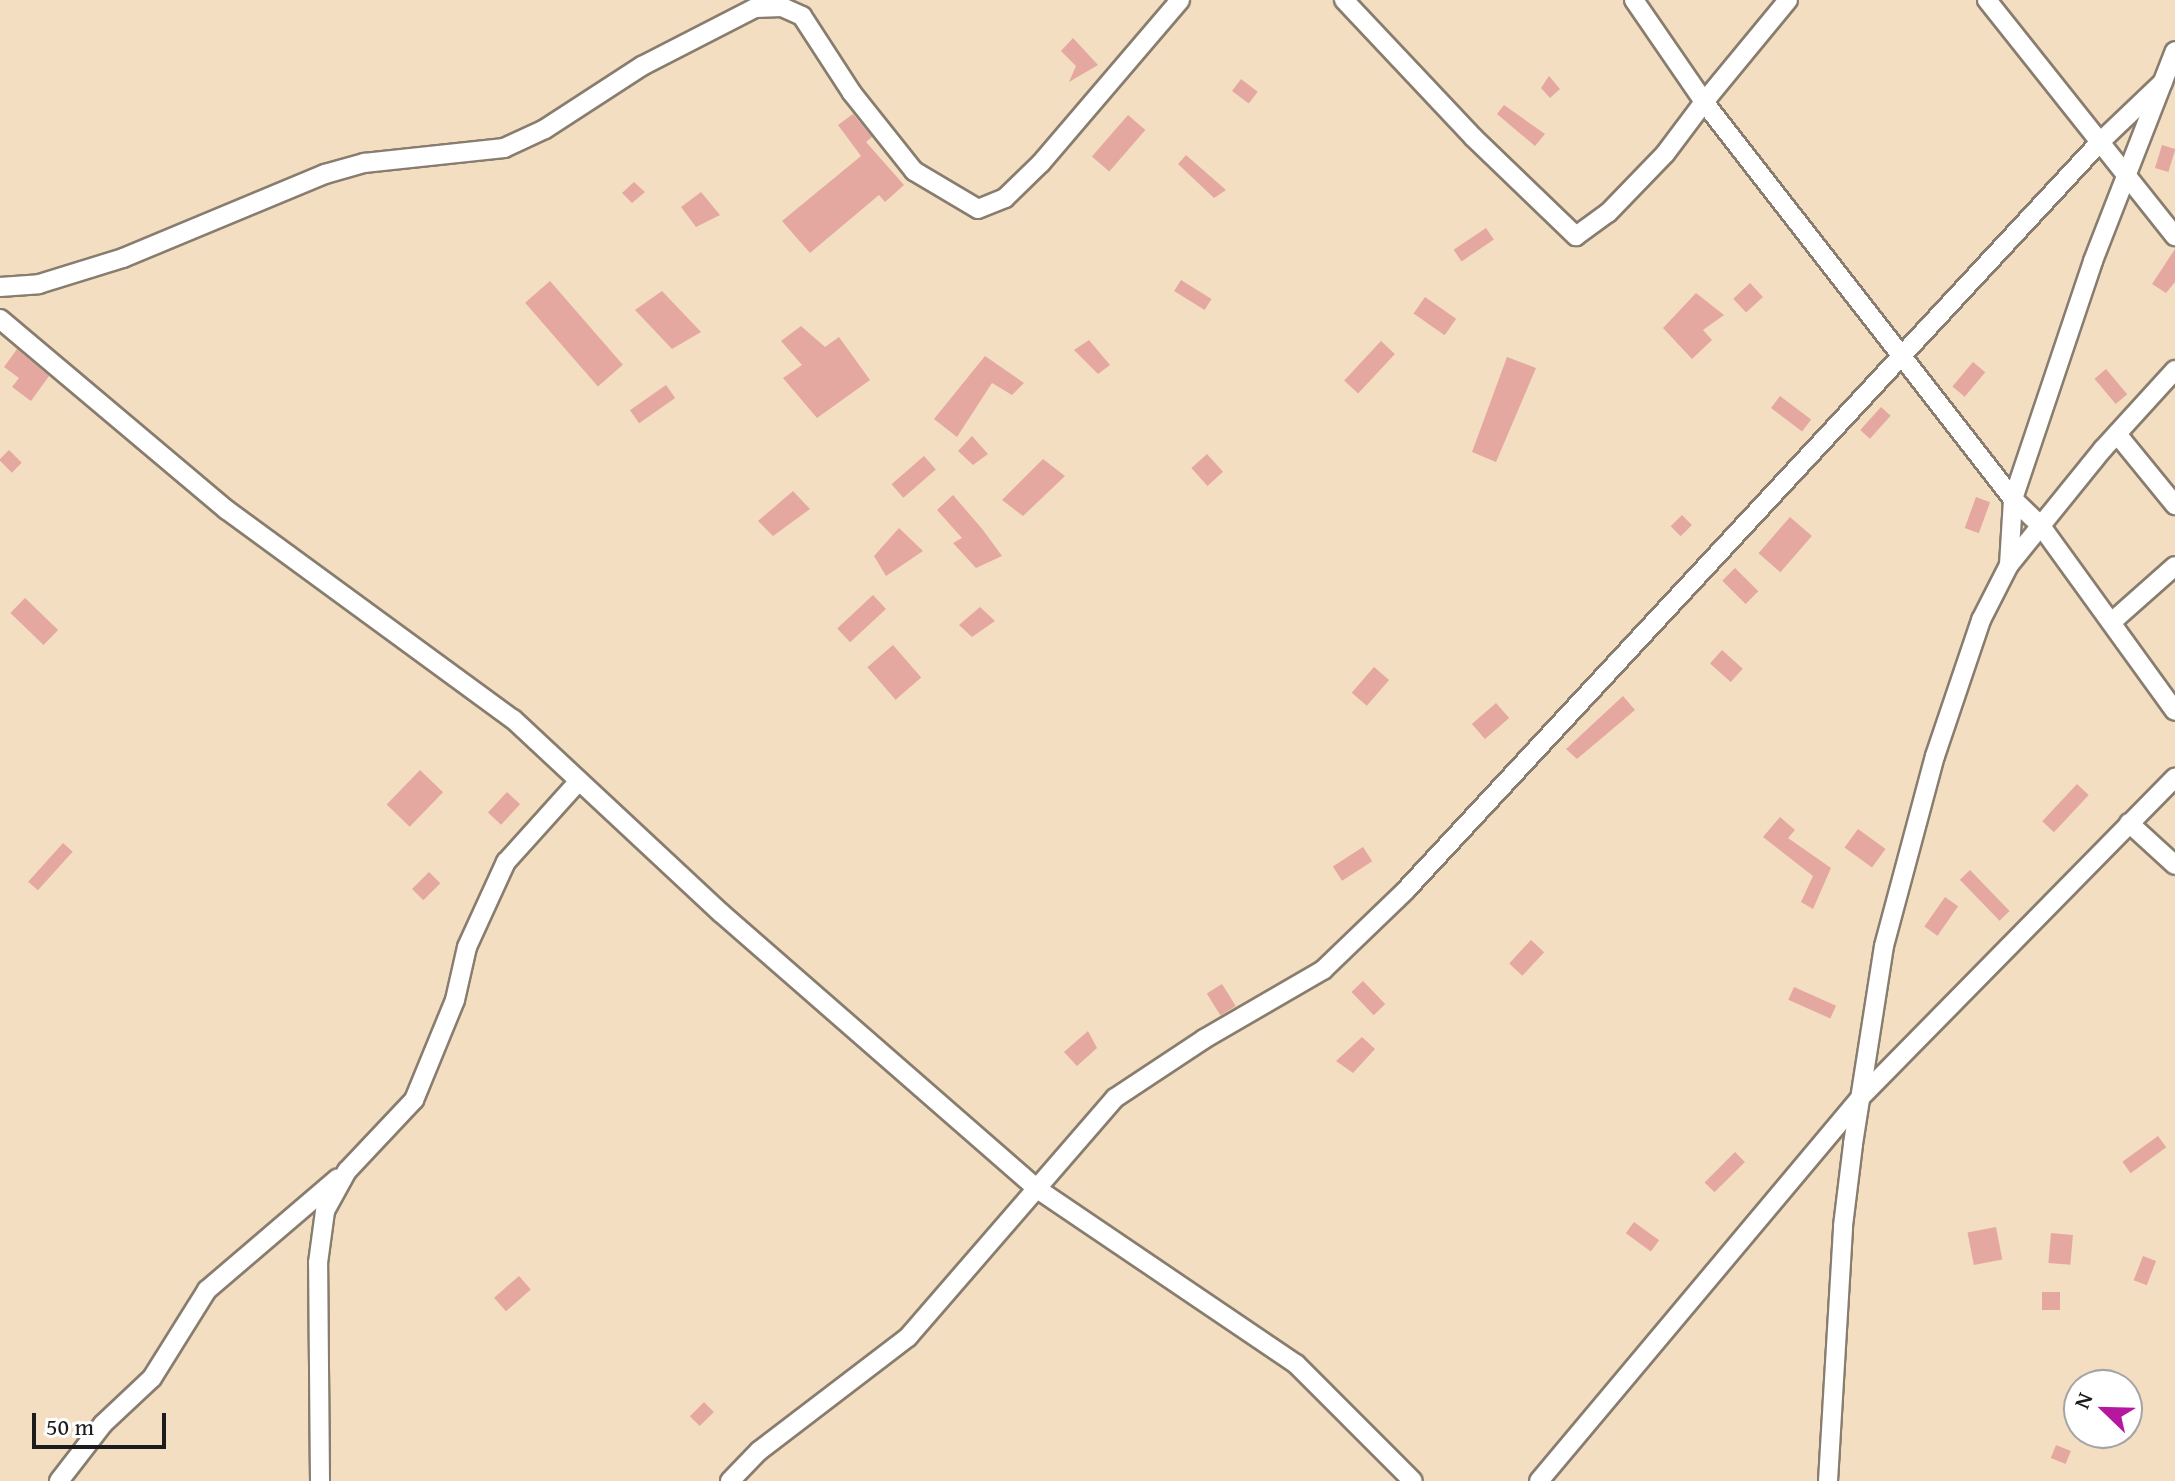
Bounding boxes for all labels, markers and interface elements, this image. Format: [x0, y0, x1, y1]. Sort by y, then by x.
north arrow [2063, 1369, 2143, 1449]
text: N [2065, 1387, 2100, 1413]
scale bar [36, 1397, 170, 1447]
text: 50 m [46, 1409, 94, 1444]

